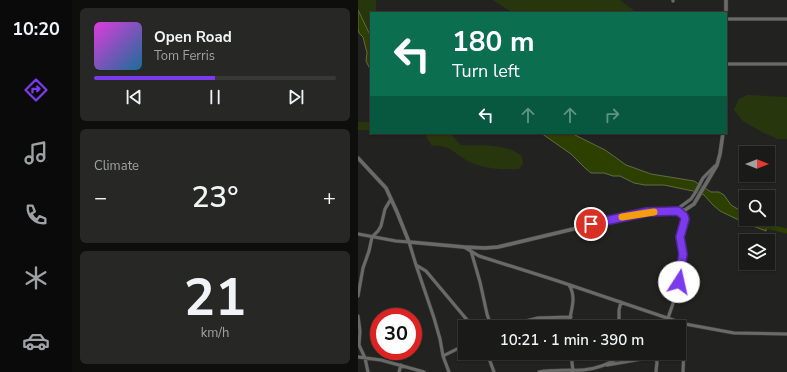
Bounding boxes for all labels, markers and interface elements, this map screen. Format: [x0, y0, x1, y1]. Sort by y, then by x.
text: 10:20 [12, 17, 60, 41]
text: 180 m [452, 23, 535, 61]
text: Open Road [154, 27, 232, 47]
icon: left [386, 28, 438, 80]
text: Tom Ferris [154, 47, 215, 65]
text: Turn left [452, 59, 520, 83]
icon: directions [22, 76, 50, 104]
icon: previous [123, 86, 145, 108]
icon: pause [204, 86, 226, 108]
icon: next [285, 86, 307, 108]
icon: left [475, 104, 497, 126]
icon: ahead [517, 104, 539, 126]
icon: ahead [559, 104, 581, 126]
icon: right [601, 104, 623, 126]
icon: music [22, 139, 50, 167]
north arrow [739, 146, 775, 182]
map controls [739, 146, 775, 270]
text: Climate [94, 157, 139, 175]
text: 23° [191, 177, 239, 218]
text: − [94, 183, 107, 213]
text: + [323, 183, 336, 213]
button: search [739, 190, 775, 226]
icon: phone [22, 201, 50, 229]
pin [574, 207, 608, 241]
icon: arrive [580, 213, 602, 235]
button: layers [739, 234, 775, 270]
position arrow [658, 261, 700, 303]
text: 21 [184, 262, 246, 333]
icon: climate [22, 264, 50, 292]
speed limit sign: 30 [370, 308, 422, 360]
text: km/h [201, 324, 229, 342]
icon: car [22, 327, 50, 355]
text: 10:21 · 1 min · 390 m [500, 330, 644, 350]

